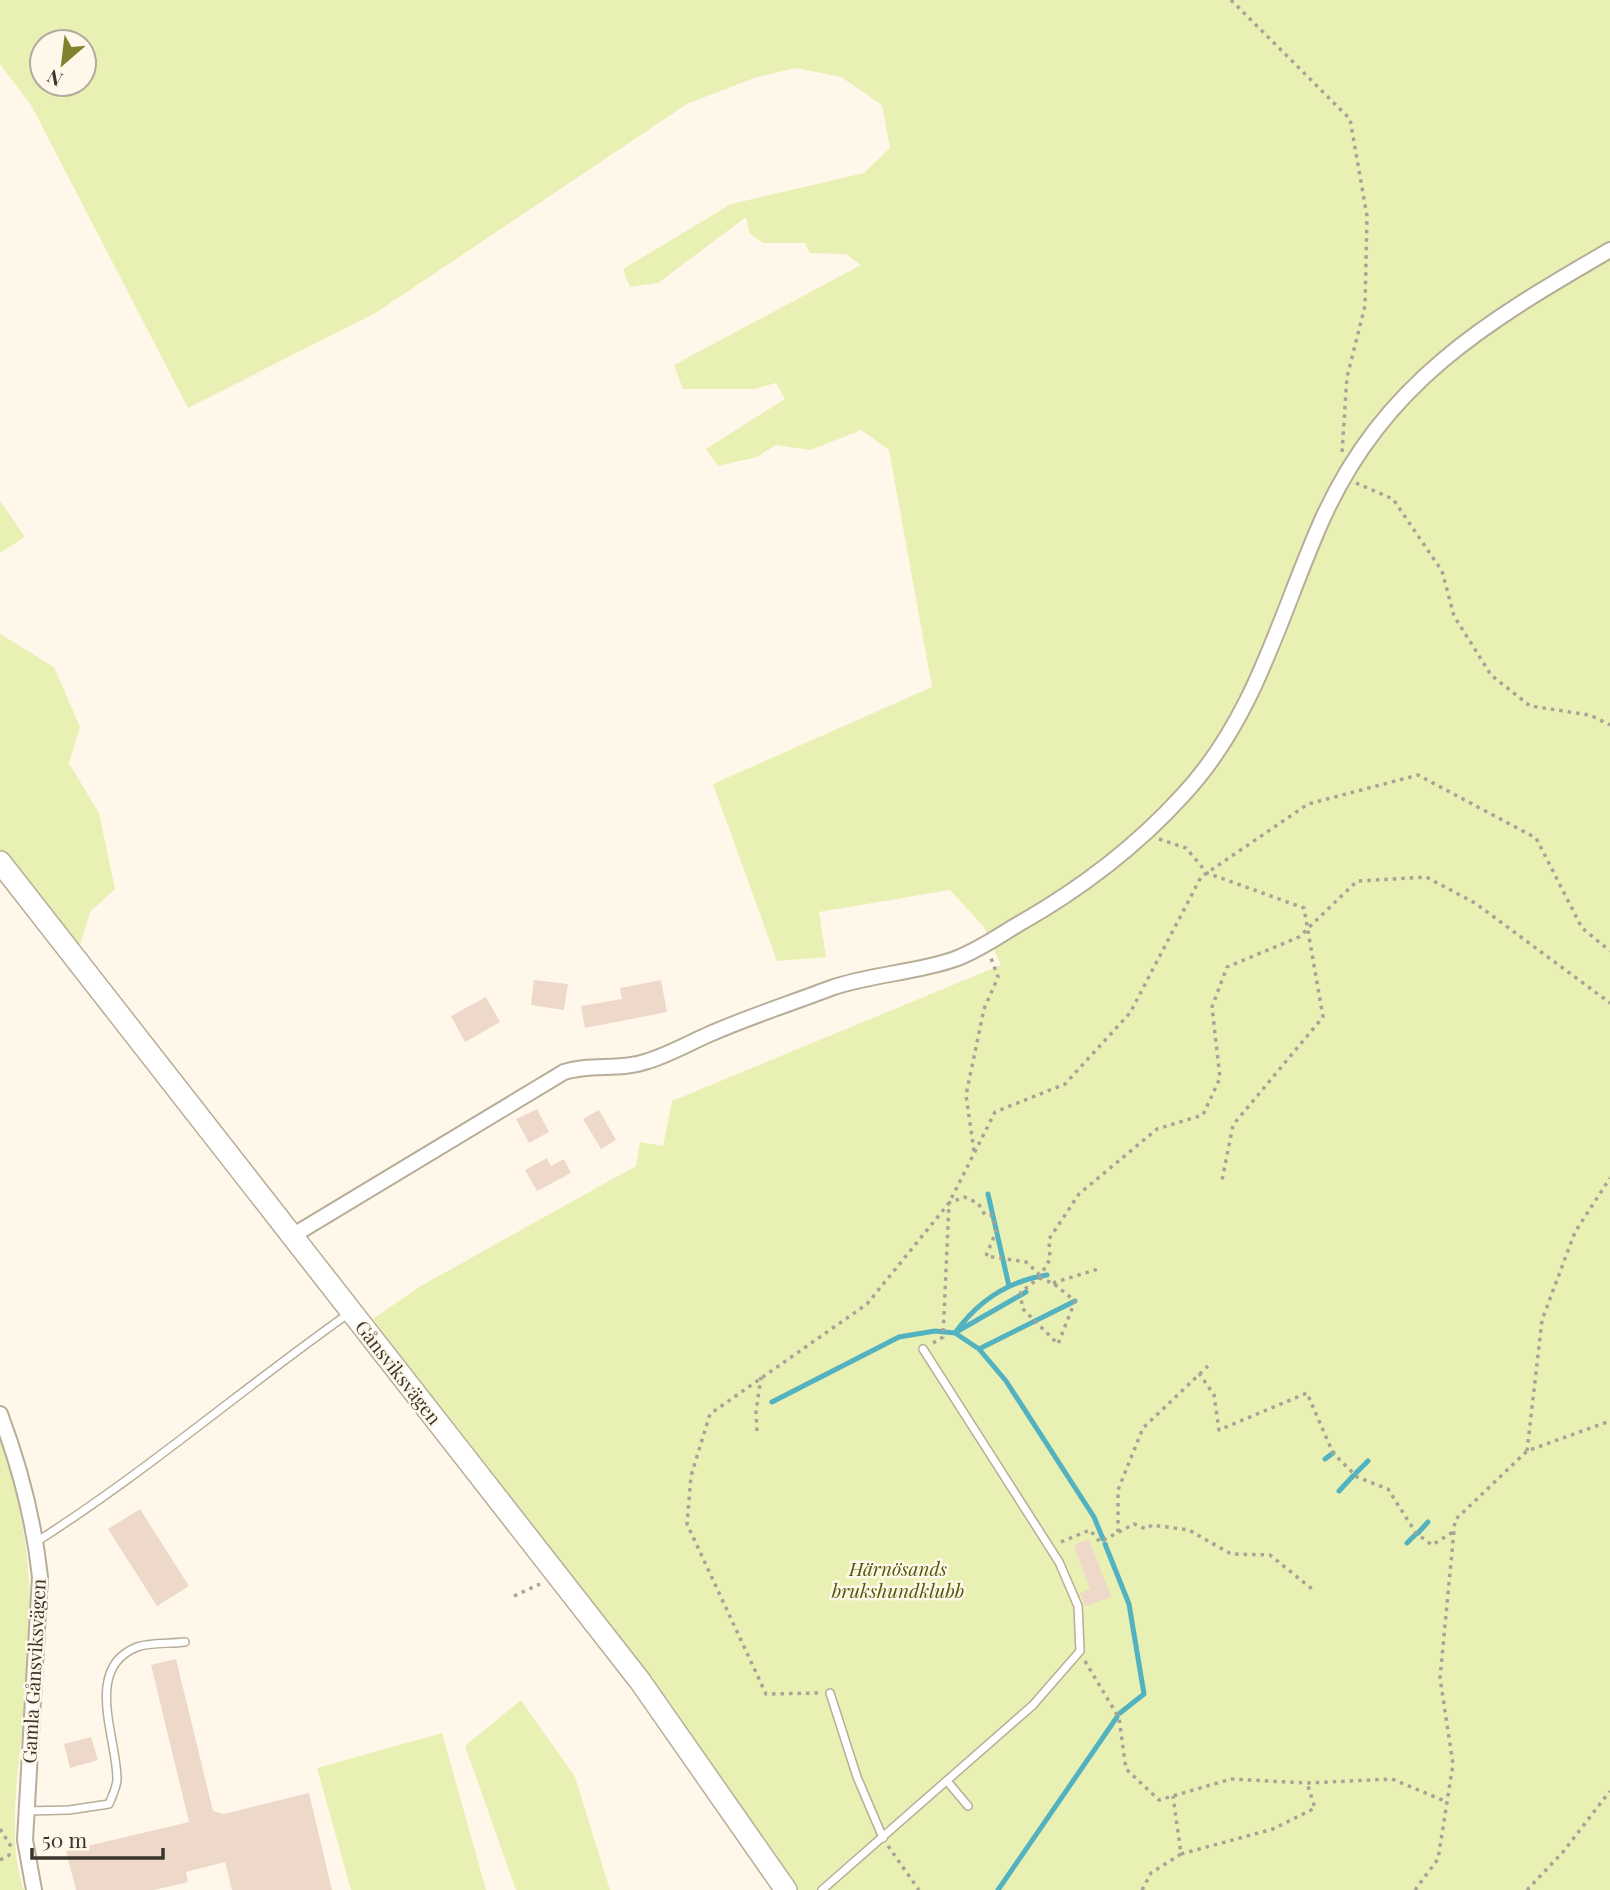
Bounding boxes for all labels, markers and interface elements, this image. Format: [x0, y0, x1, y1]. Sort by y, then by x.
north arrow [28, 28, 98, 98]
text: N [42, 64, 67, 94]
street label: Gånsviksvägen [350, 1314, 448, 1430]
park label: Härnösands brukshundklubb [831, 1555, 964, 1603]
street label: Gamla Gånsviksvägen [15, 1577, 51, 1764]
scale bar [32, 1816, 163, 1860]
text: 50 m [42, 1825, 88, 1853]

